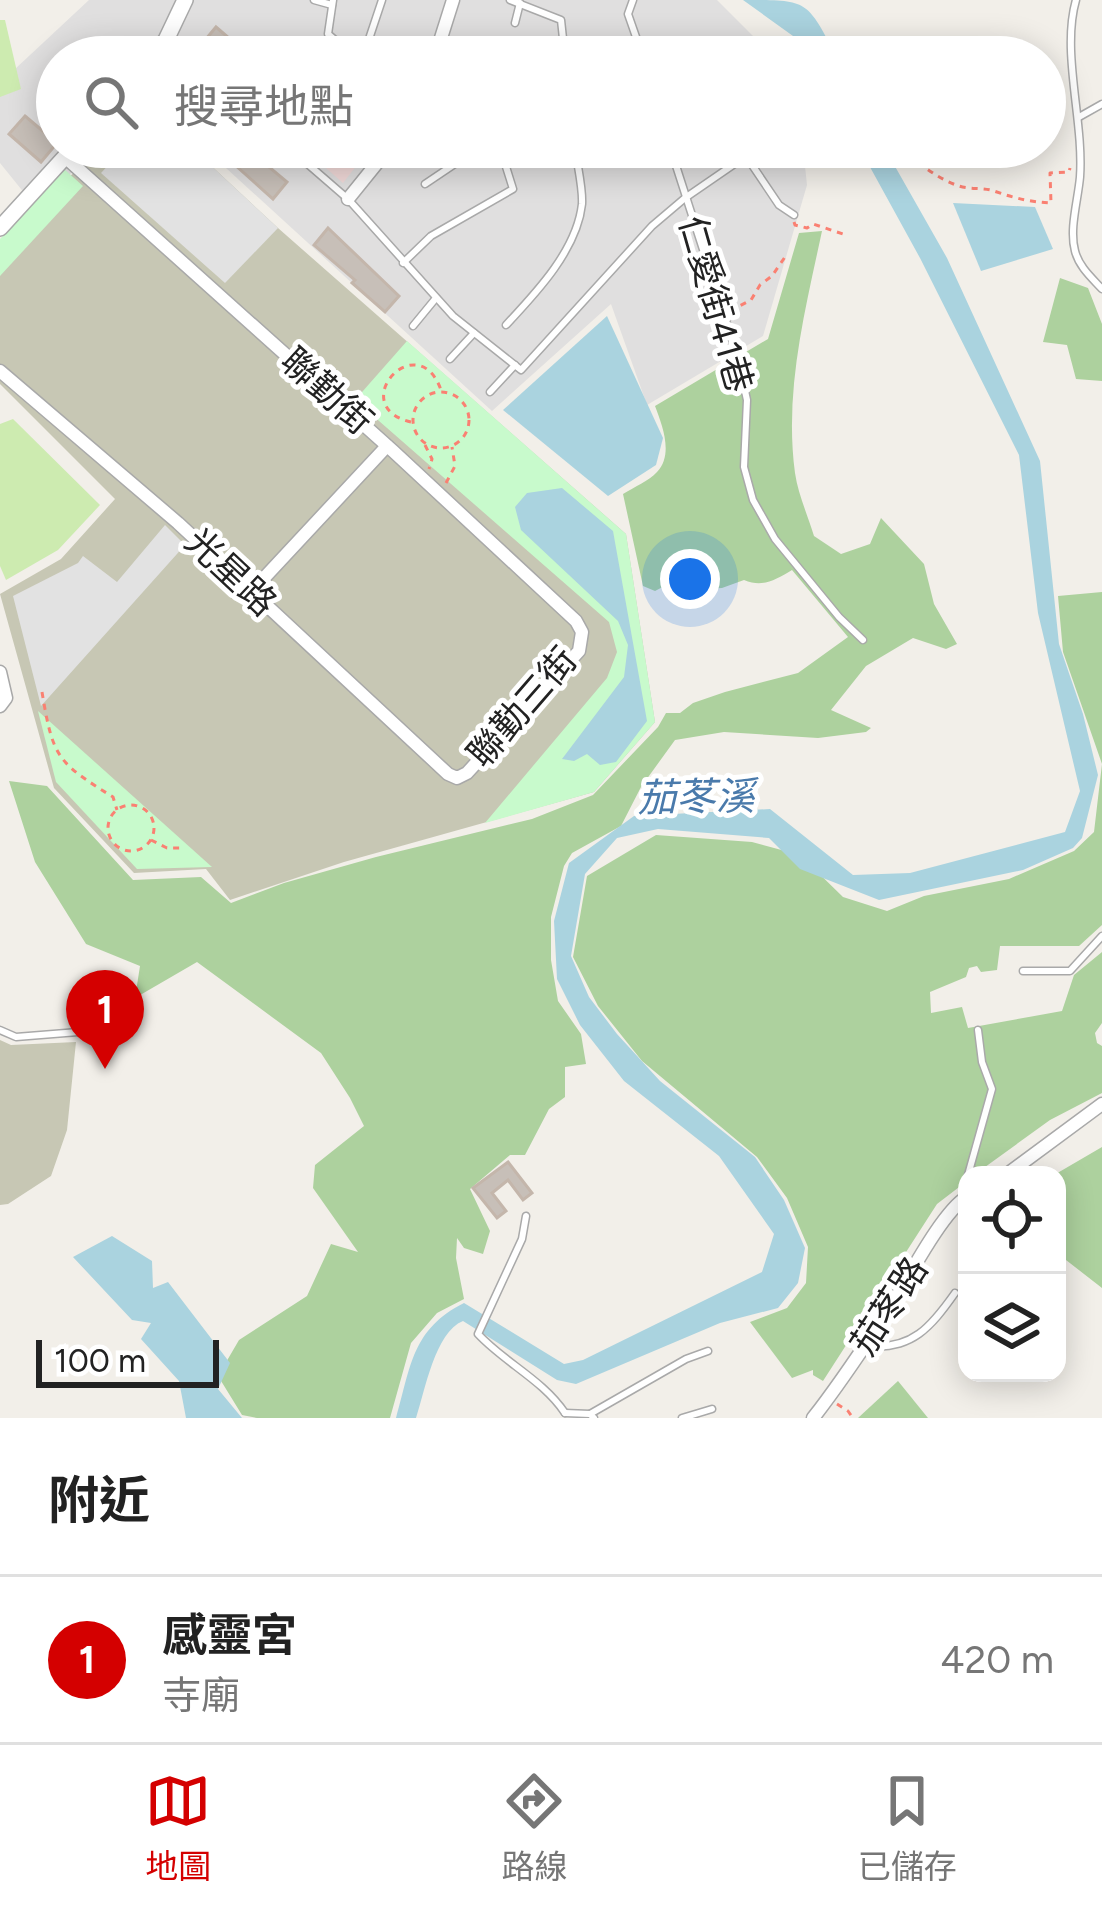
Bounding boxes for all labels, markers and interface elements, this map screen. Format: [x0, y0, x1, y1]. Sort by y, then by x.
search box [36, 36, 1066, 168]
icon: search [78, 69, 144, 135]
text: 搜尋地點 [174, 79, 354, 133]
street label: 仁愛街41巷 [670, 211, 762, 397]
street label: 聯勤街 [272, 339, 382, 443]
street label: 光星路 [177, 519, 285, 625]
your location [660, 549, 720, 609]
street label: 聯勤三街 [459, 639, 585, 775]
water label: 茄苳溪 [637, 772, 760, 822]
pin: 1 [66, 970, 144, 1069]
map controls [958, 1166, 1066, 1382]
button: locate [958, 1166, 1066, 1274]
street label: 茄苳路 [842, 1249, 936, 1363]
button: layers [958, 1274, 1066, 1382]
scale bar [36, 1334, 219, 1387]
text: 100 m [54, 1341, 146, 1380]
text: 附近 [48, 1470, 150, 1531]
text: 感靈宮 [162, 1608, 297, 1662]
text: 1 [79, 1636, 95, 1683]
text: 420 m [940, 1636, 1054, 1683]
text: 寺廟 [162, 1672, 240, 1719]
tab: 地圖 [145, 1768, 211, 1888]
tab: 路線 [501, 1768, 567, 1888]
tab: 已儲存 [858, 1768, 957, 1888]

